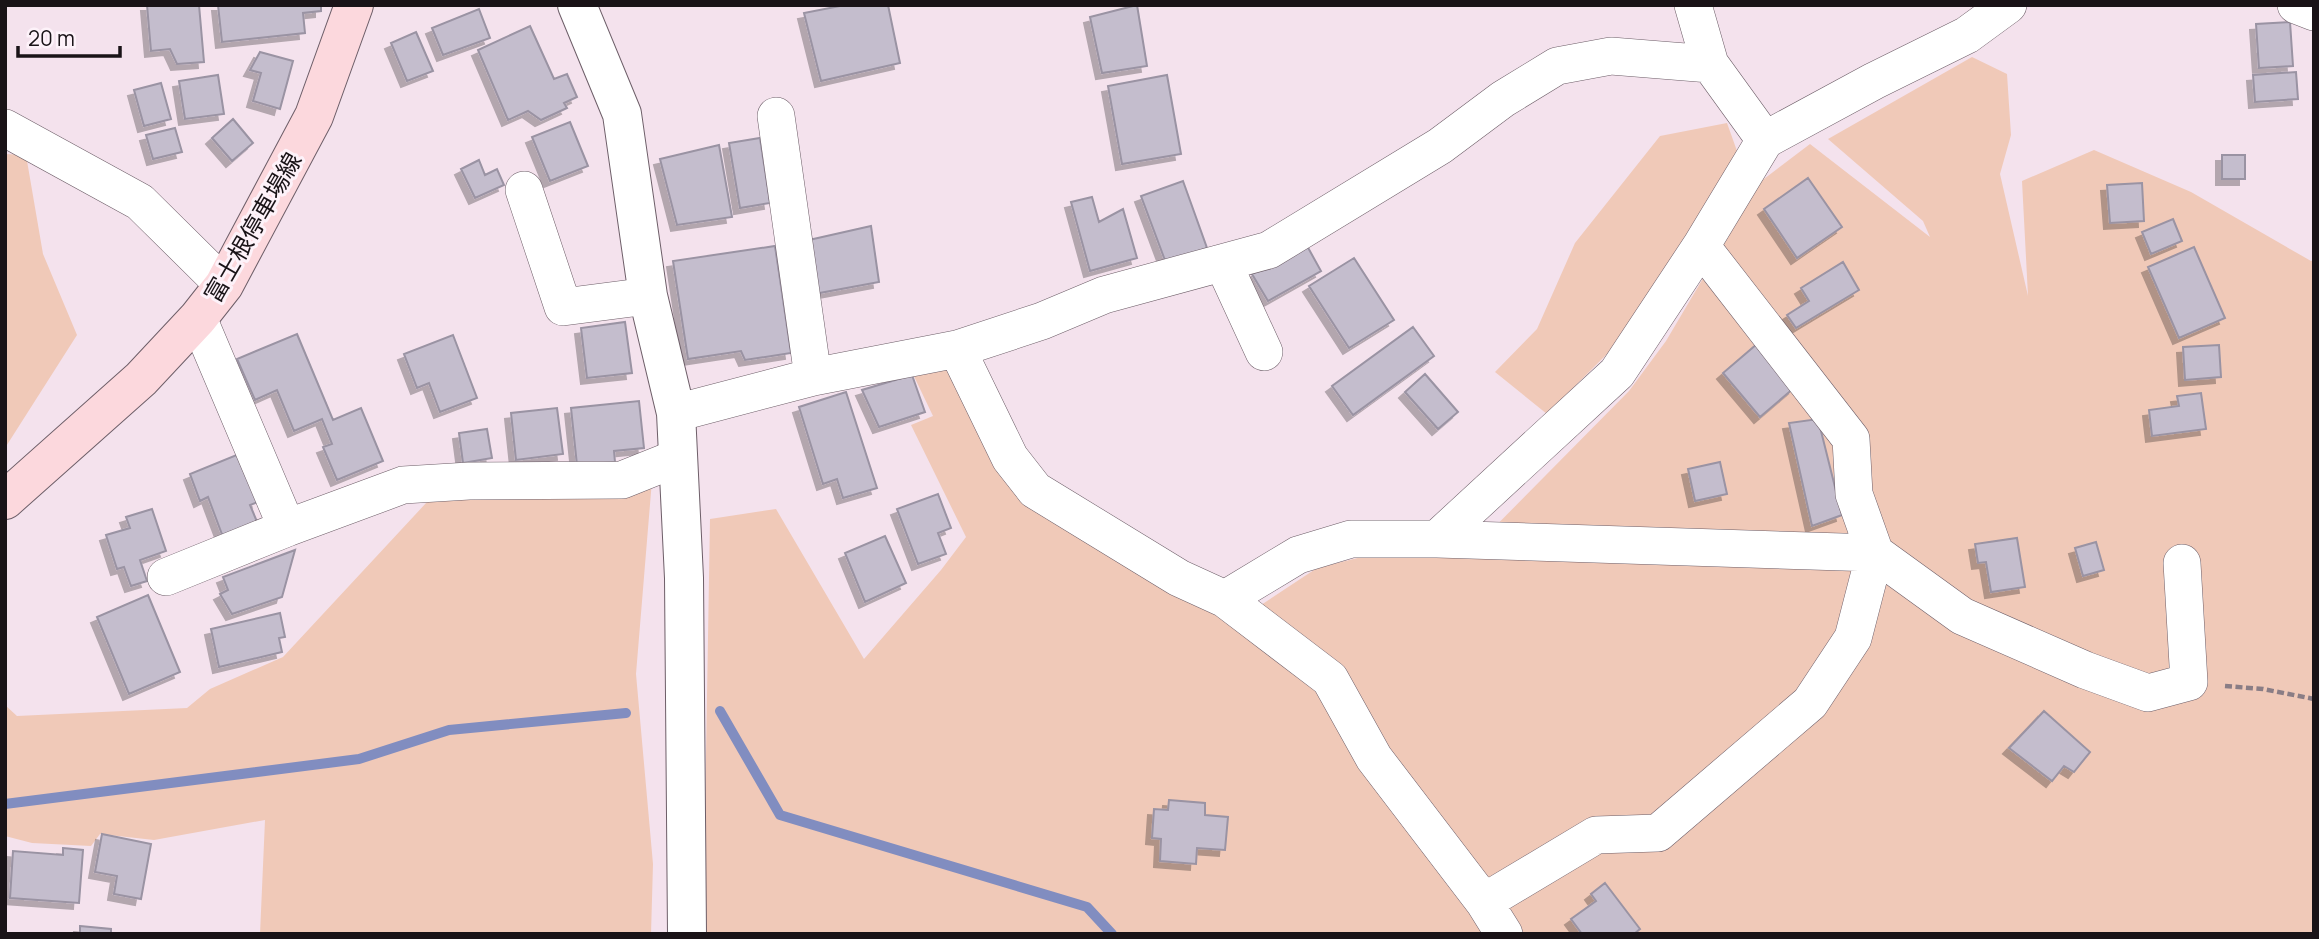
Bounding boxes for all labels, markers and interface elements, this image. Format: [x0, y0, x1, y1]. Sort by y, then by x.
scale bar [18, 14, 119, 58]
text: 20 m [28, 24, 75, 52]
street label: 富士根停車場線 [196, 146, 308, 308]

